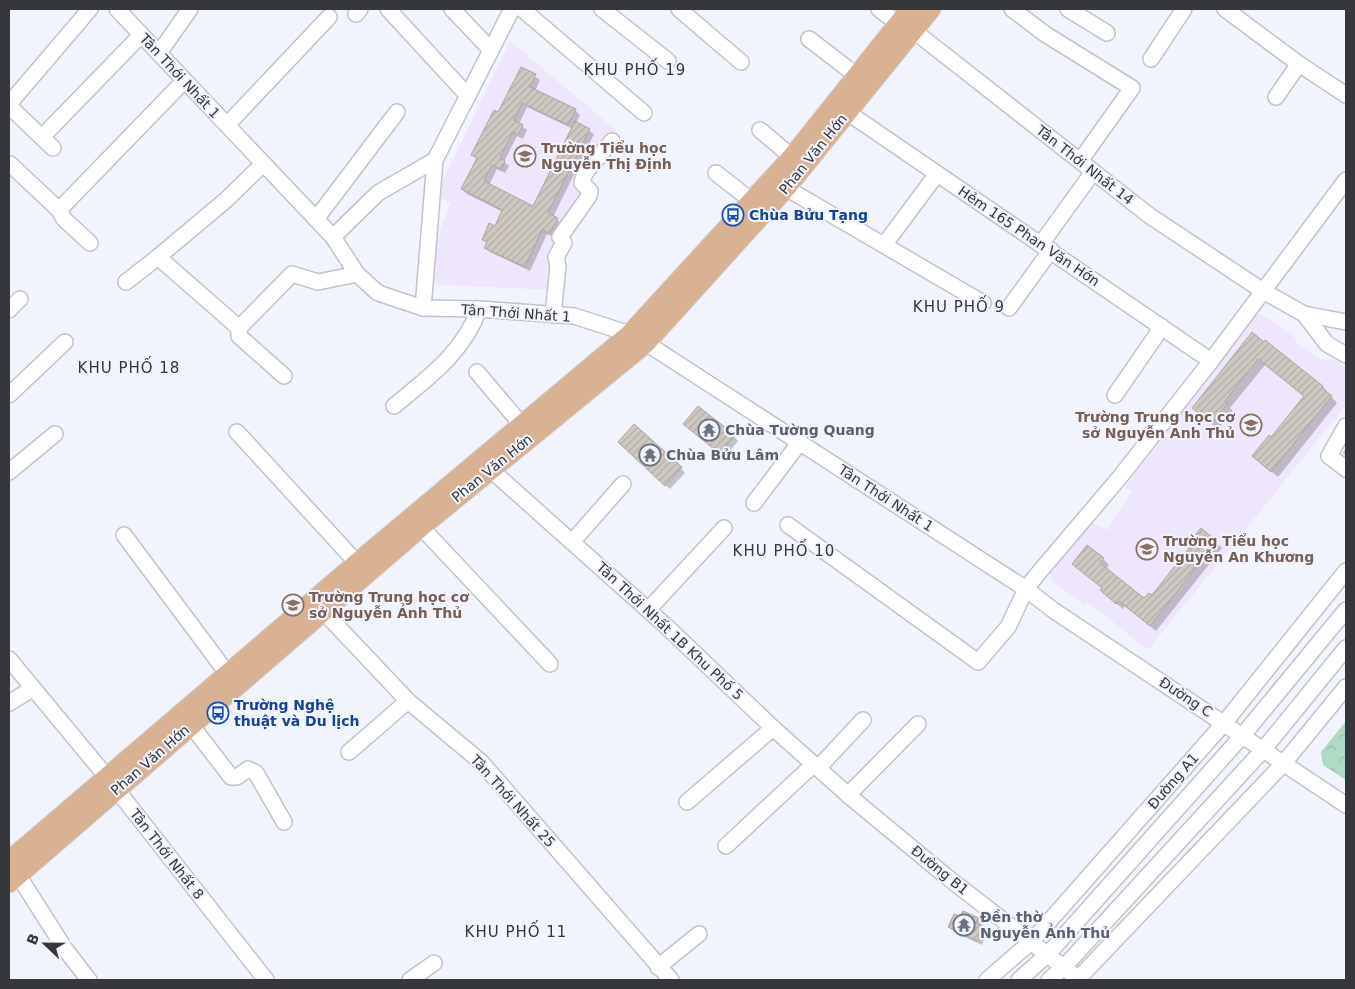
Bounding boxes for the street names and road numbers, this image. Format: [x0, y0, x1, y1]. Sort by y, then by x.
street label: Tân Thới Nhất 1 [136, 30, 223, 122]
street label: Phan Văn Hớn [776, 111, 850, 197]
street label: Tân Thới Nhất 14 [1032, 121, 1137, 208]
street label: Hẻm 165 Phan Văn Hớn [955, 183, 1103, 289]
street label: Tân Thới Nhất 1 [460, 301, 571, 325]
street label: Phan Văn Hớn [449, 431, 535, 505]
street label: Tân Thới Nhất 1 [835, 461, 936, 535]
street label: Tân Thới Nhất 1B Khu Phố 5 [593, 558, 747, 703]
street label: Đường C [1156, 674, 1216, 720]
street label: Phan Văn Hớn [108, 722, 192, 798]
street label: Đường A1 [1144, 750, 1202, 812]
street label: Tân Thới Nhất 25 [467, 751, 559, 851]
street label: Tân Thới Nhất 8 [126, 805, 207, 902]
street label: Đường B1 [908, 842, 972, 898]

